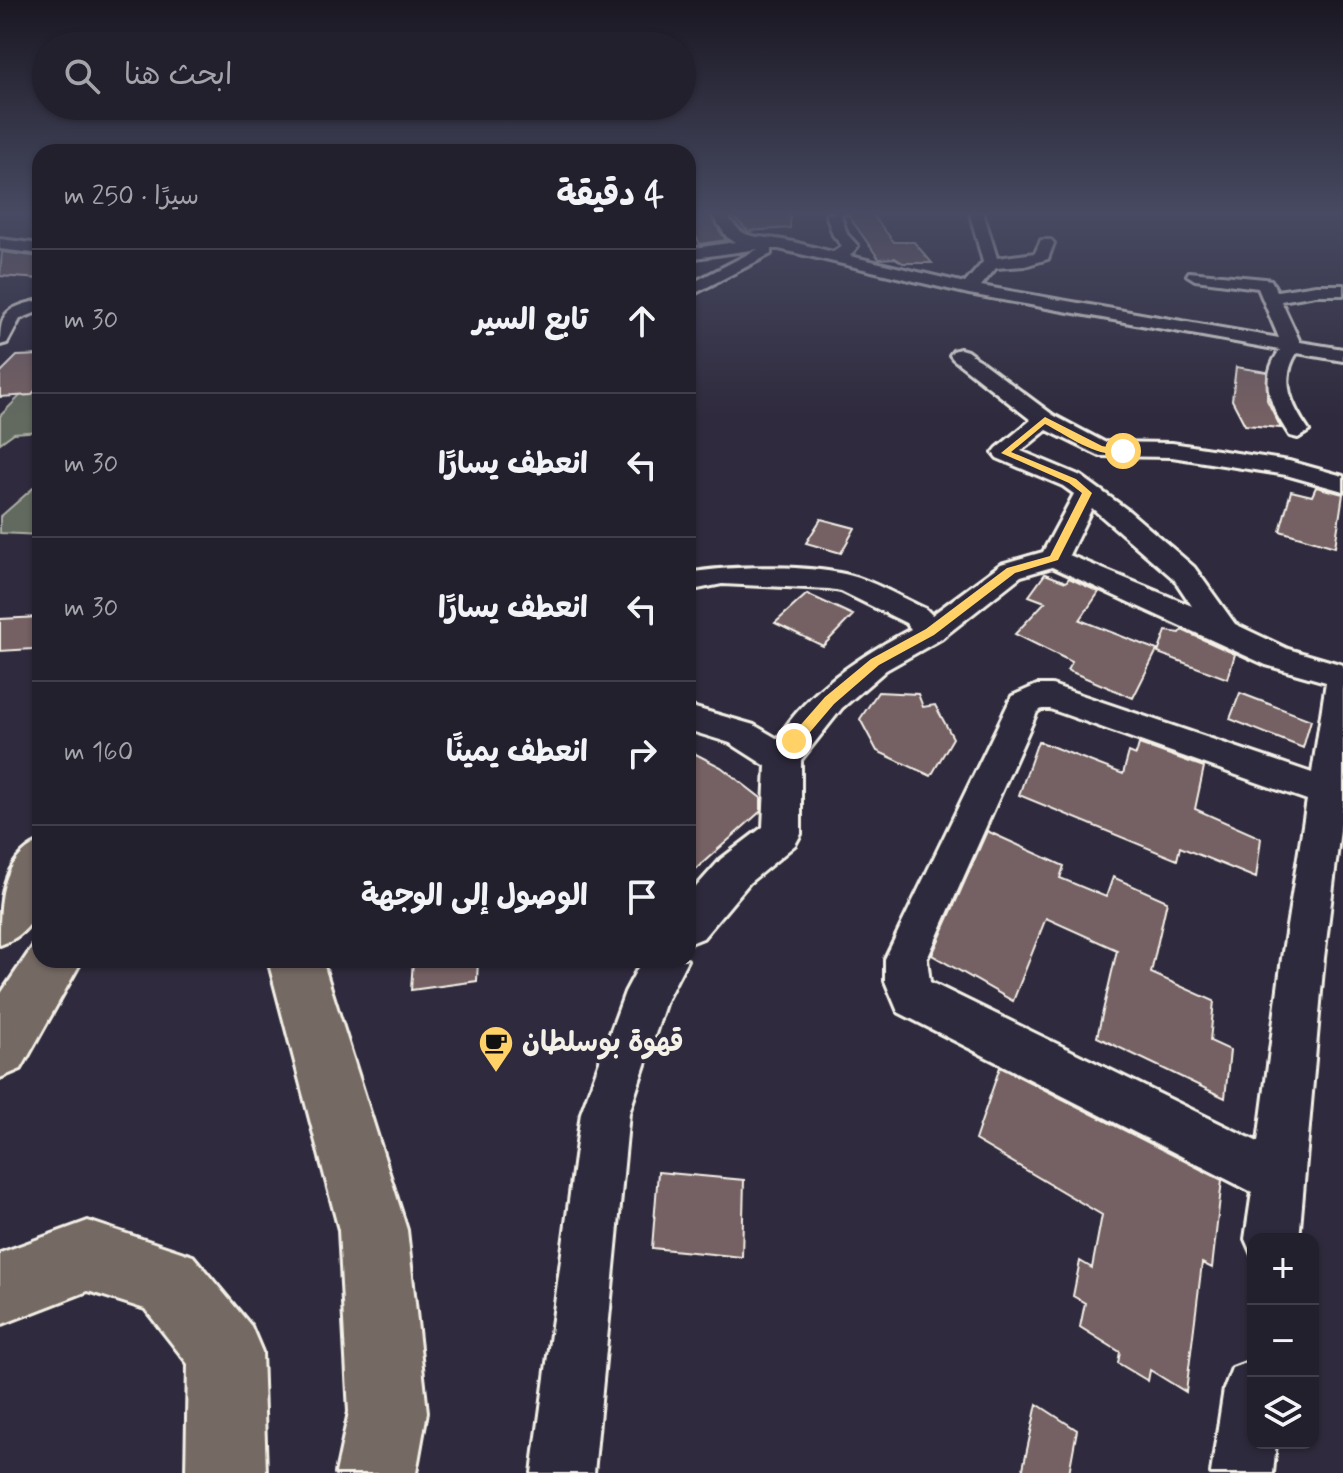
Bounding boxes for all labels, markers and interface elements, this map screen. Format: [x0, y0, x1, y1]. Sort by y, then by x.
search box [32, 32, 696, 120]
icon: search [60, 54, 104, 98]
text: ابحث هنا [124, 56, 232, 95]
text: 4 دقيقة [557, 173, 664, 218]
text: سيرًا · 250 m [64, 180, 199, 214]
icon: ahead [620, 299, 664, 343]
text: تابع السير [473, 301, 588, 340]
text: 30 m [64, 304, 118, 338]
route start [1105, 433, 1141, 469]
icon: left [620, 443, 664, 487]
text: انعطف يسارًا [438, 445, 588, 484]
text: 30 m [64, 448, 118, 482]
icon: left [620, 587, 664, 631]
text: انعطف يسارًا [438, 589, 588, 628]
text: 30 m [64, 592, 118, 626]
route end [776, 723, 812, 759]
icon: right [620, 731, 664, 775]
text: انعطف يمينًا [446, 733, 588, 772]
text: 160 m [64, 736, 133, 770]
icon: arrive [620, 875, 664, 919]
text: الوصول إلى الوجهة [361, 877, 588, 916]
cafe icon: قهوة بوسلطان [477, 1024, 515, 1074]
place label: قهوة بوسلطان [522, 1025, 683, 1062]
map controls [1247, 1233, 1319, 1449]
button: + [1247, 1233, 1319, 1305]
button: − [1247, 1305, 1319, 1377]
button: layers [1247, 1377, 1319, 1449]

